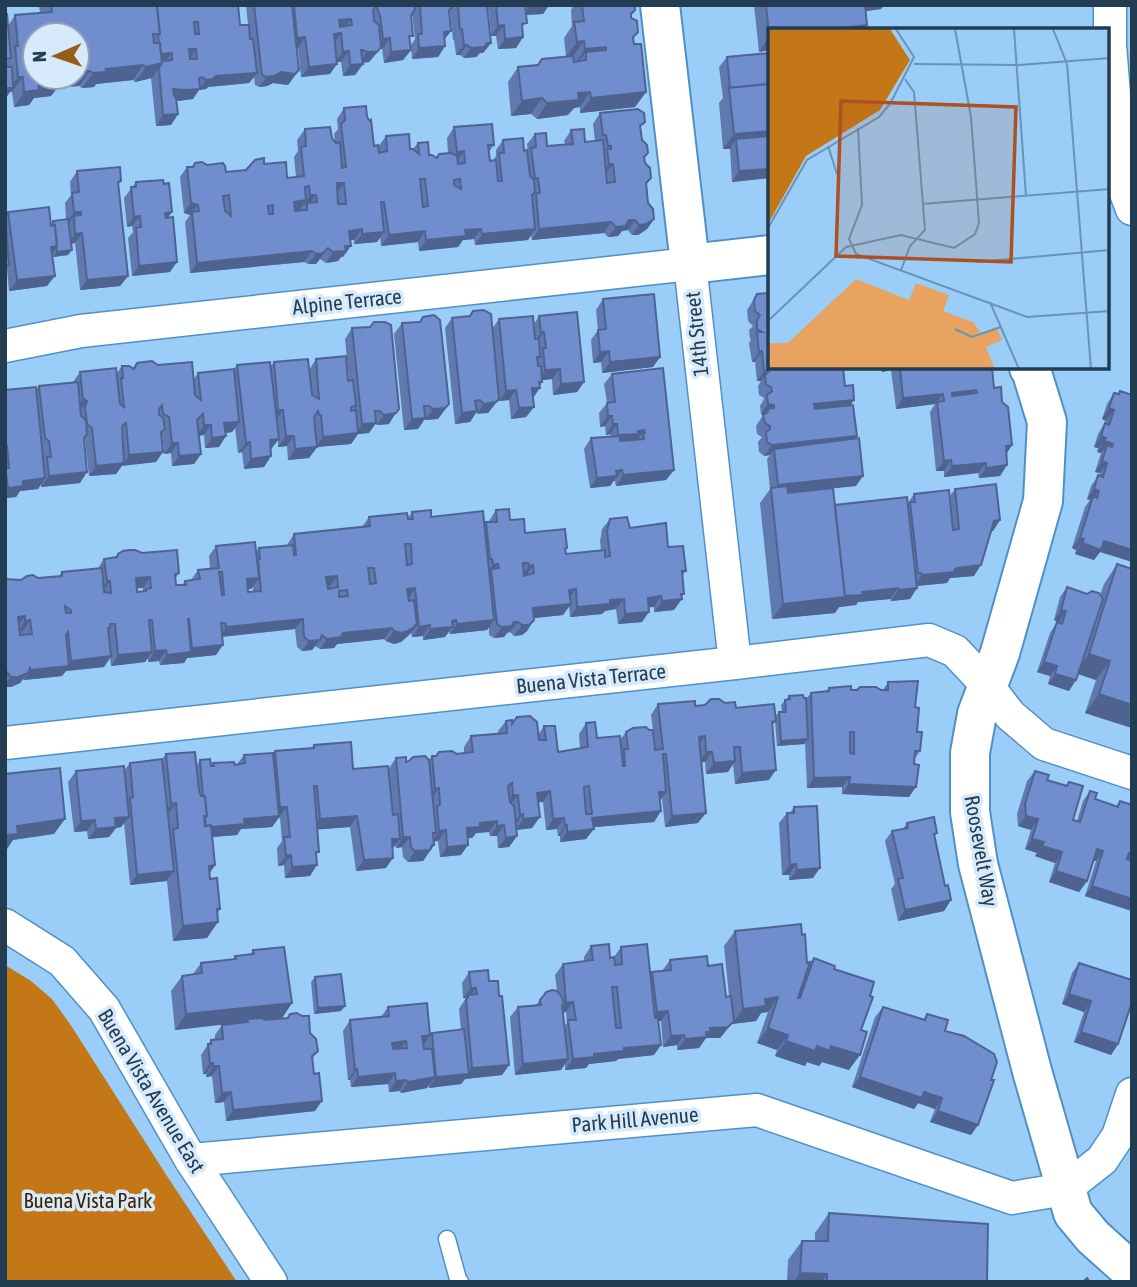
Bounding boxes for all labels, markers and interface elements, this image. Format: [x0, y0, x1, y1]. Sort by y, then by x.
north arrow [21, 21, 91, 91]
inset map [768, 28, 1109, 369]
text: N [28, 51, 50, 63]
street label: Alpine Terrace [291, 283, 403, 319]
street label: 14th Street [680, 291, 712, 378]
street label: Buena Vista Terrace [515, 658, 667, 698]
street label: Roosevelt Way [960, 793, 1004, 909]
street label: Buena Vista Avenue East [93, 1004, 210, 1177]
street label: Park Hill Avenue [571, 1102, 699, 1136]
park label: Buena Vista Park [24, 1188, 152, 1212]

